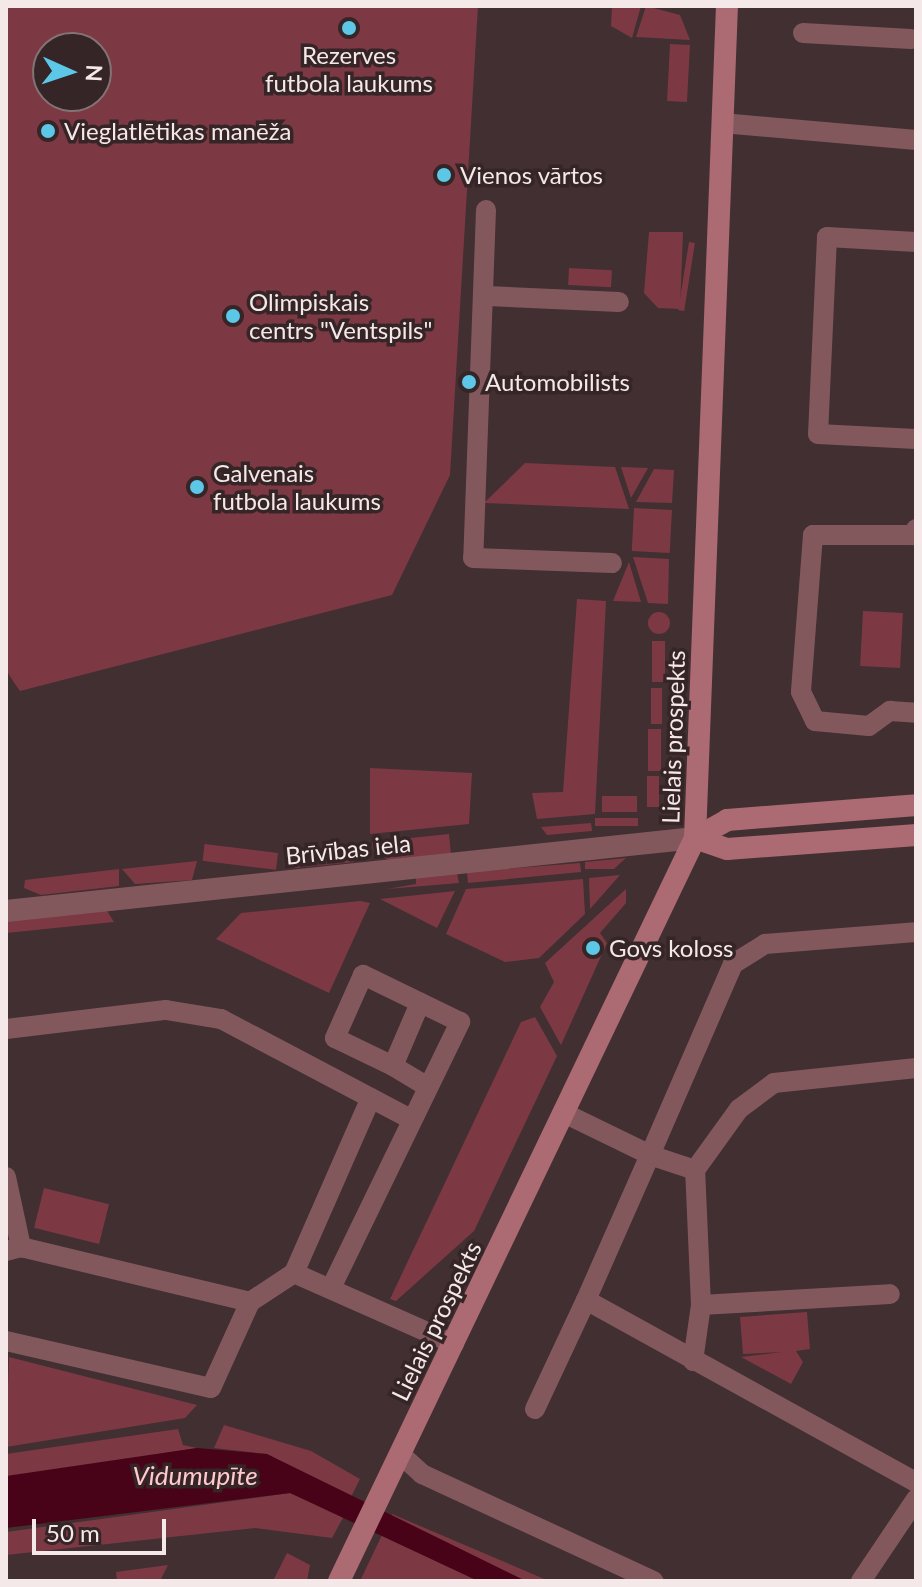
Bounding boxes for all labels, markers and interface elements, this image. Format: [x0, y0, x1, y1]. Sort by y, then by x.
marker: Rezerves futbola laukums [340, 19, 358, 37]
north arrow [32, 32, 112, 112]
place label: Rezerves futbola laukums [265, 41, 433, 97]
text: N [81, 64, 108, 82]
place label: Vieglatlētikas manēža [64, 117, 291, 145]
marker: Vieglatlētikas manēža [39, 122, 57, 140]
place label: Vienos vārtos [460, 161, 604, 189]
marker: Vienos vārtos [435, 166, 453, 184]
place label: Olimpiskais centrs "Ventspils" [249, 288, 432, 344]
marker: Olimpiskais centrs "Ventspils" [224, 307, 242, 325]
place label: Automobilists [485, 368, 630, 396]
marker: Automobilists [460, 373, 478, 391]
place label: Galvenais futbola laukums [213, 459, 381, 515]
marker: Galvenais futbola laukums [188, 478, 206, 496]
street label: Lielais prospekts [656, 650, 690, 824]
street label: Brīvības iela [284, 828, 412, 870]
place label: Govs koloss [609, 934, 734, 962]
marker: Govs koloss [584, 939, 602, 957]
street label: Lielais prospekts [385, 1237, 487, 1405]
water label: Vidumupīte [132, 1460, 258, 1492]
scale bar [36, 1503, 170, 1553]
text: 50 m [46, 1518, 100, 1547]

